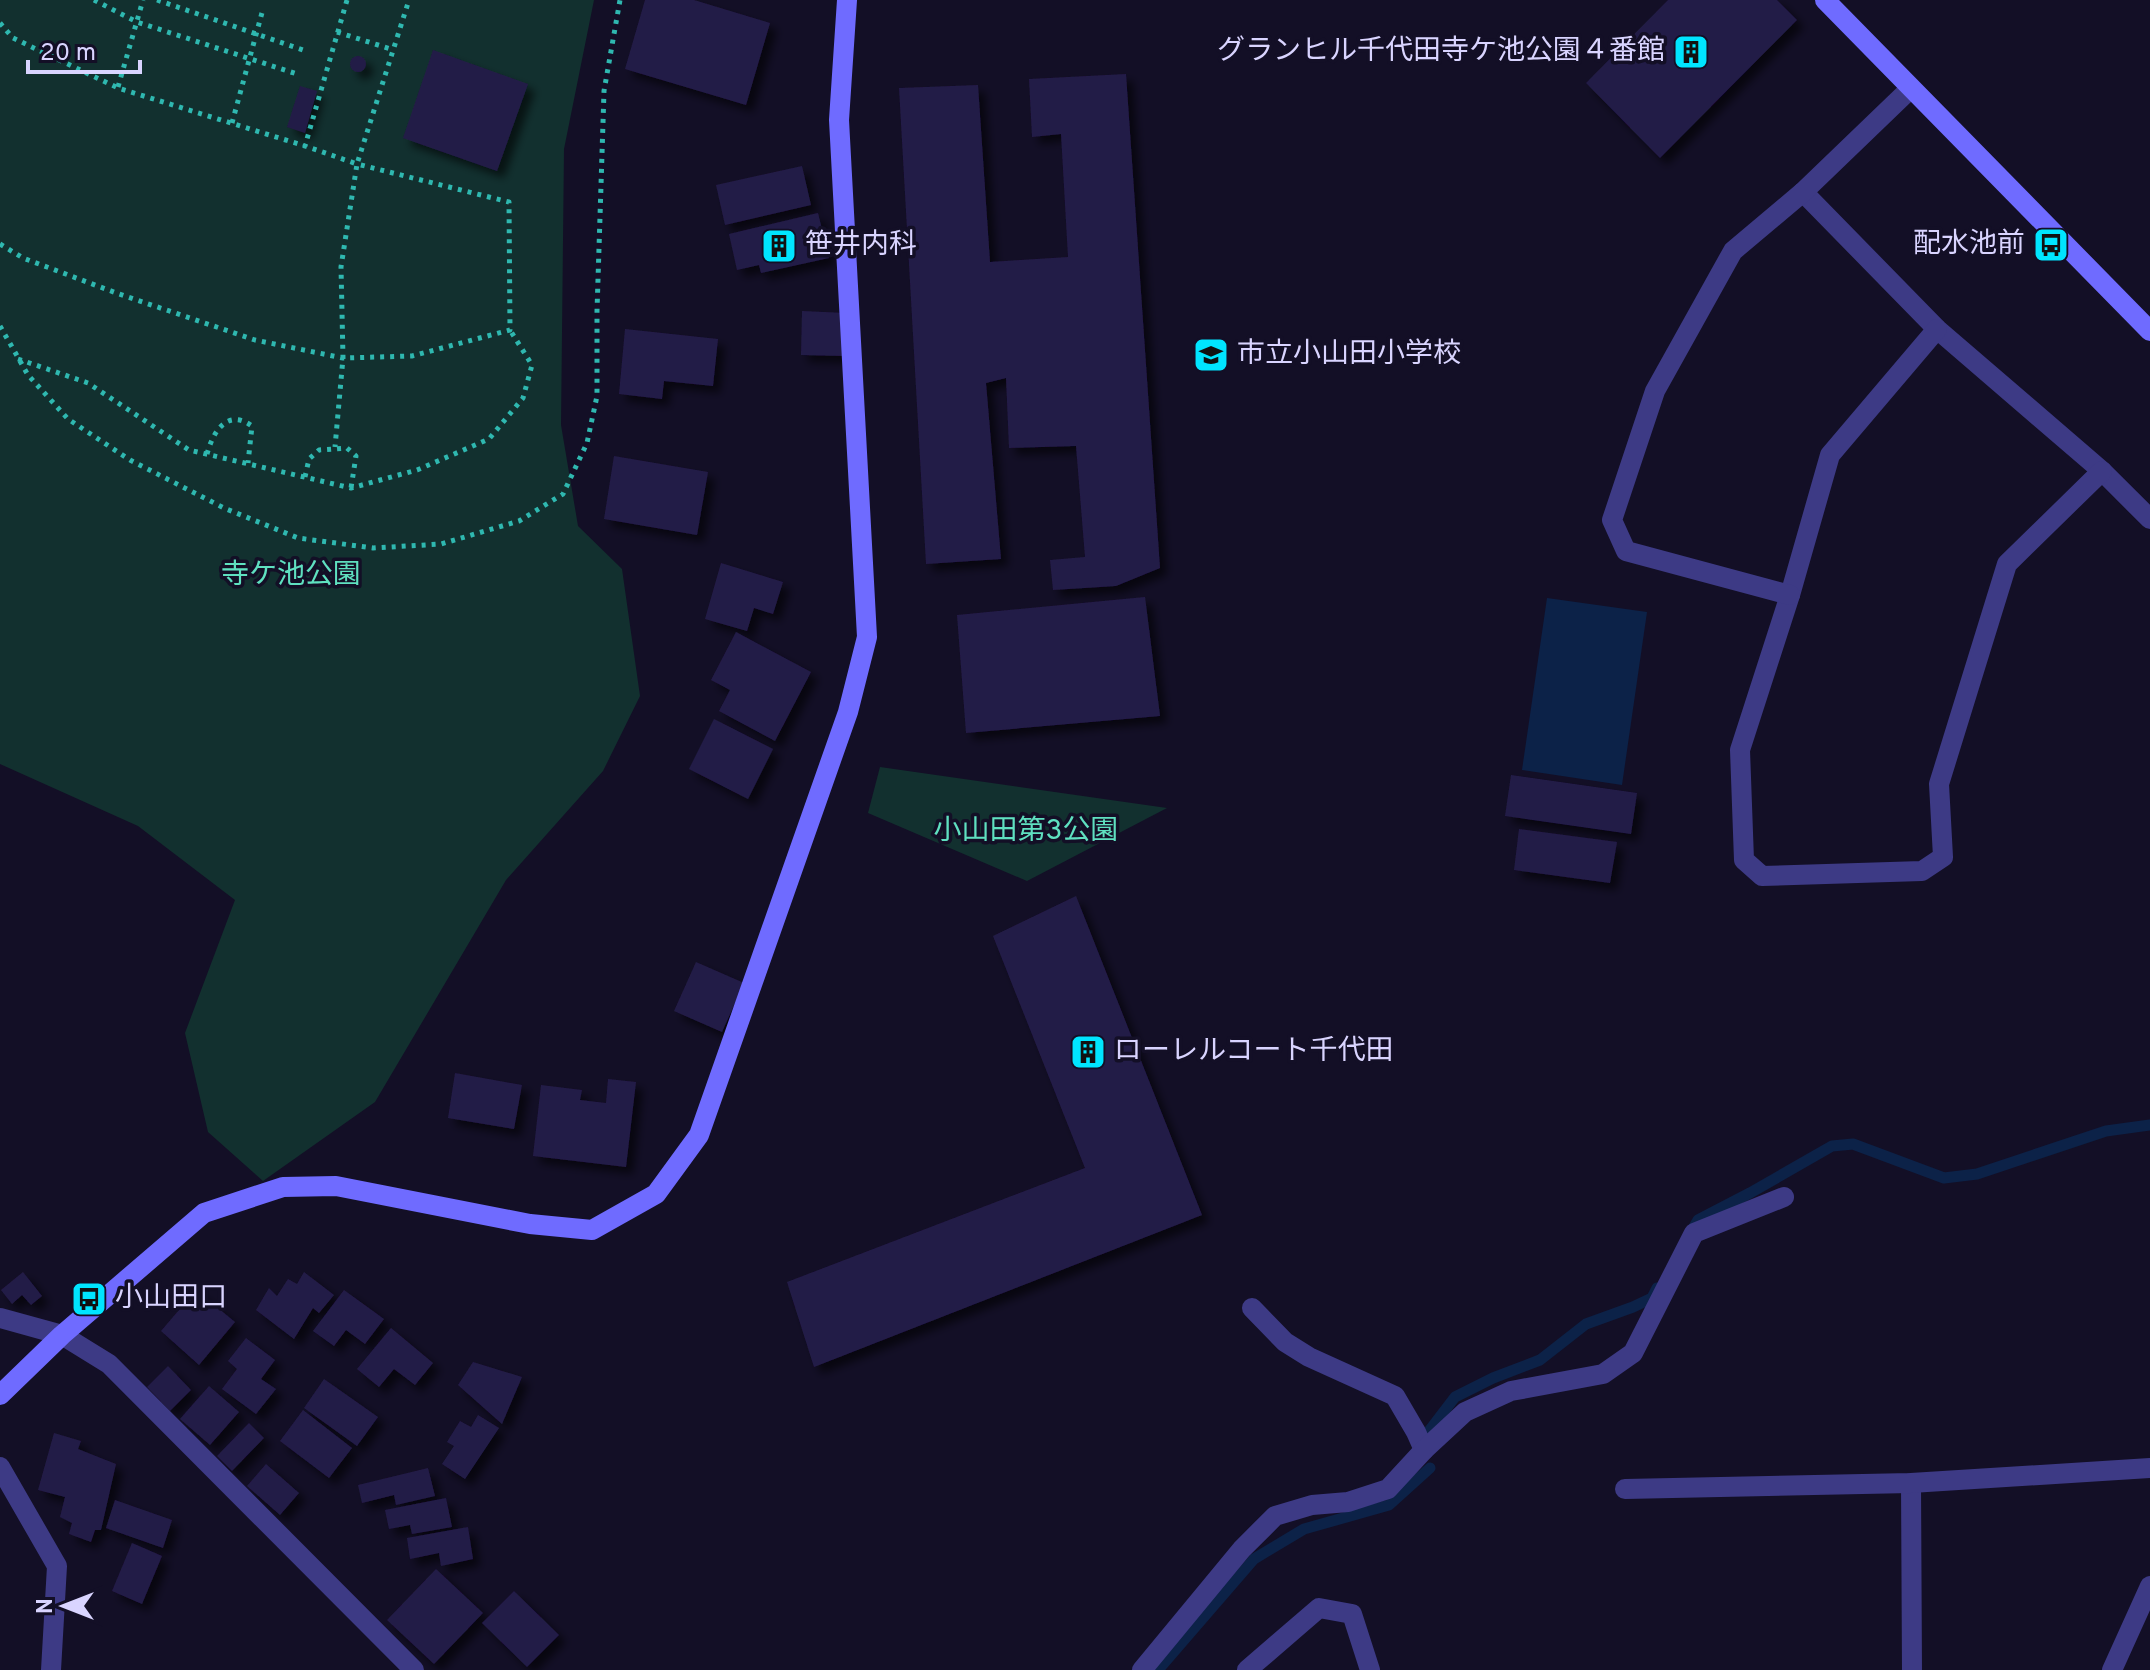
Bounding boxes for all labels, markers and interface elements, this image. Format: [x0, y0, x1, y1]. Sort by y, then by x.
scale bar [28, 24, 140, 74]
building icon: グランヒル千代田寺ケ池公園４番館 [1672, 33, 1710, 71]
place label: グランヒル千代田寺ケ池公園４番館 [1217, 34, 1665, 70]
text: 20 m [40, 39, 96, 69]
bus stop icon: 配水池前 [2032, 226, 2070, 264]
building icon: 笹井内科 [760, 227, 798, 265]
place label: 配水池前 [1913, 227, 2025, 263]
place label: 笹井内科 [805, 228, 917, 264]
school or university icon: 市立小山田小学校 [1192, 336, 1230, 374]
place label: 市立小山田小学校 [1237, 337, 1461, 373]
park label: 寺ケ池公園 [221, 558, 361, 594]
park label: 小山田第3公園 [934, 814, 1118, 850]
building icon: ローレルコート千代田 [1069, 1033, 1107, 1071]
place label: ローレルコート千代田 [1114, 1034, 1393, 1070]
bus stop icon: 小山田口 [70, 1280, 108, 1318]
place label: 小山田口 [115, 1281, 227, 1317]
north arrow [24, 1566, 104, 1646]
text: N [33, 1598, 60, 1614]

